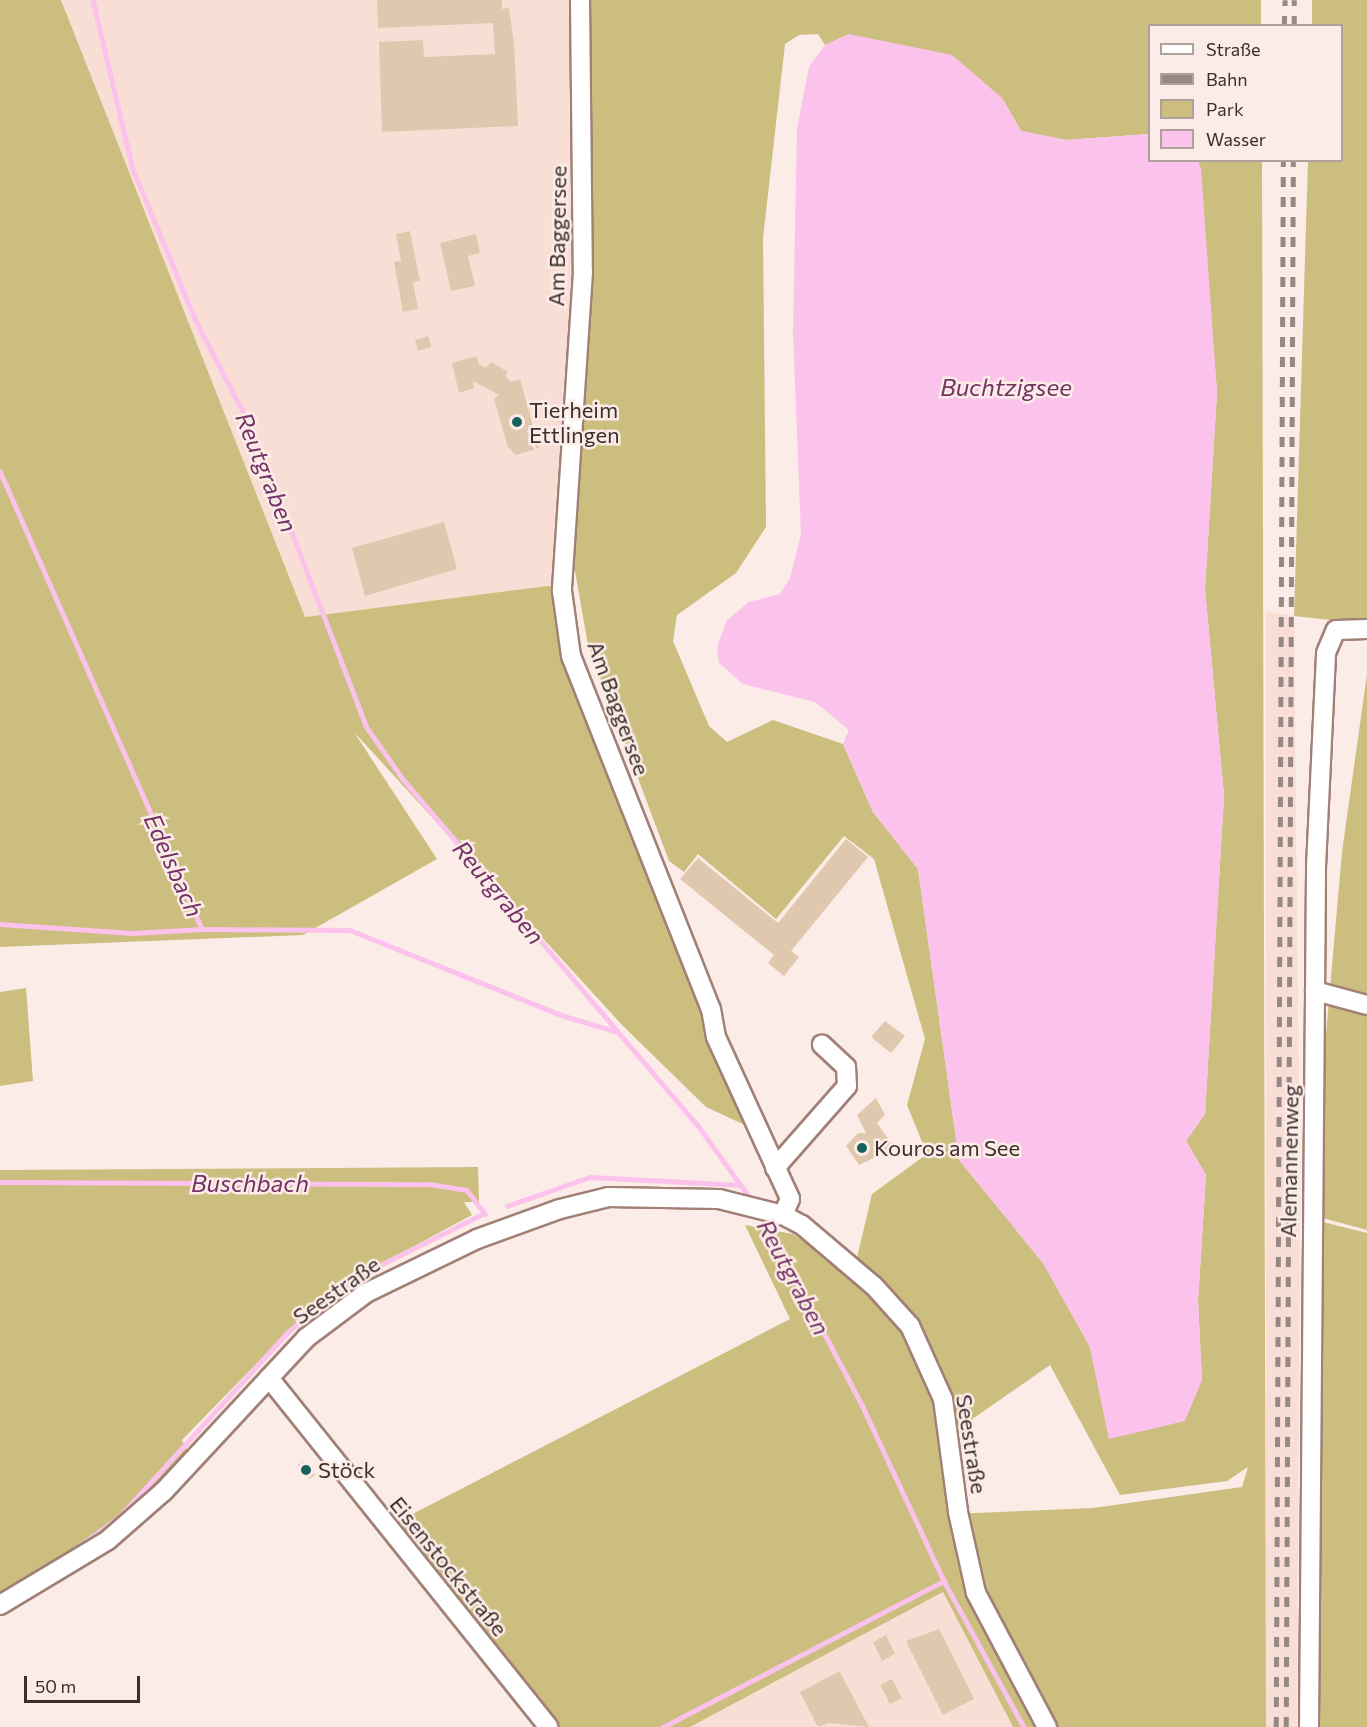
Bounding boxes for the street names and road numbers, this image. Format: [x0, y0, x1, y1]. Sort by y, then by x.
street label: Am Baggersee [543, 165, 571, 307]
street label: Am Baggersee [582, 637, 656, 779]
street label: Alemannenweg [1274, 1084, 1304, 1238]
street label: Seestraße [287, 1250, 385, 1330]
street label: Seestraße [951, 1393, 993, 1495]
street label: Eisenstockstraße [385, 1491, 513, 1641]

